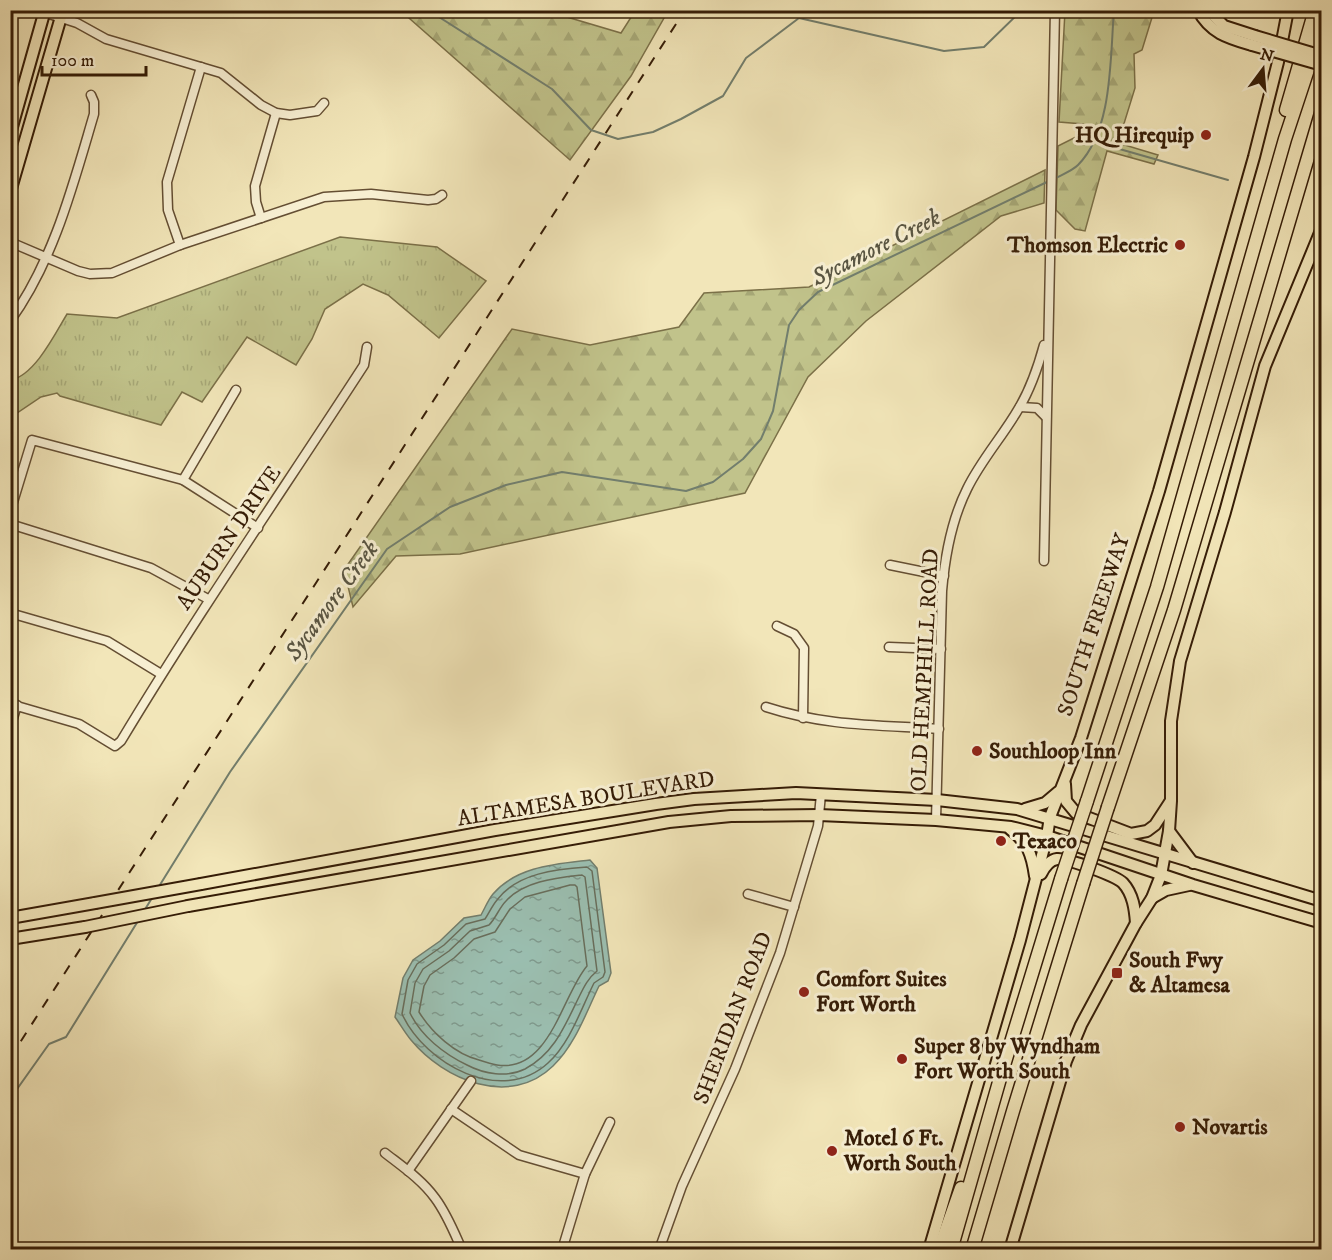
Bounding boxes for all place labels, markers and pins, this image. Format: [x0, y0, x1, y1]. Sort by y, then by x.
place label: HQ Hirequip [1075, 122, 1194, 149]
marker: HQ Hirequip [1199, 128, 1213, 142]
place label: Thomson Electric [1006, 232, 1169, 259]
marker: Thomson Electric [1173, 238, 1187, 252]
place label: Southloop Inn [989, 738, 1117, 765]
marker: Southloop Inn [970, 744, 984, 758]
place label: Texaco [1012, 828, 1077, 855]
marker: Texaco [994, 834, 1008, 848]
place label: South Fwy & Altamesa [1129, 947, 1230, 999]
place label: Comfort Suites Fort Worth [816, 966, 947, 1018]
marker: South Fwy & Altamesa [1110, 966, 1124, 980]
marker: Comfort Suites Fort Worth [797, 985, 811, 999]
place label: Super 8 by Wyndham Fort Worth South [914, 1033, 1101, 1085]
marker: Super 8 by Wyndham Fort Worth South [895, 1052, 909, 1066]
place label: Novartis [1192, 1114, 1268, 1141]
marker: Novartis [1173, 1120, 1187, 1134]
place label: Motel 6 Ft. Worth South [843, 1125, 957, 1177]
marker: Motel 6 Ft. Worth South [825, 1144, 839, 1158]

